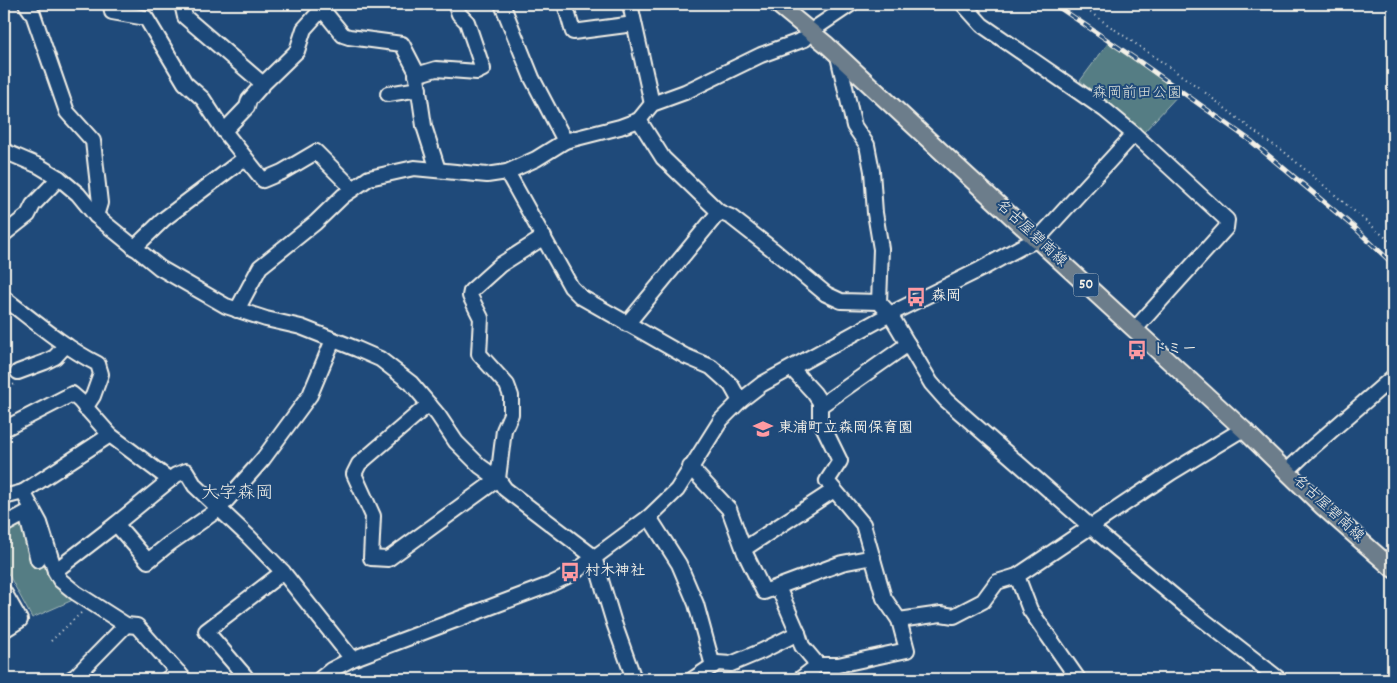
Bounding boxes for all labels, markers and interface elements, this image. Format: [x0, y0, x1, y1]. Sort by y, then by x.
park label: 森岡前田公園 [1092, 83, 1182, 105]
street label: 名古屋碧南線 [991, 195, 1071, 273]
road number: 50 [1074, 274, 1098, 296]
bus stop icon: 森岡 [905, 286, 927, 308]
place label: 森岡 [931, 286, 961, 308]
bus stop icon: ドミー [1126, 339, 1148, 361]
place label: ドミー [1152, 339, 1197, 361]
school or university icon: 東浦町立森岡保育園 [752, 418, 774, 440]
place label: 東浦町立森岡保育園 [778, 418, 913, 440]
street label: 名古屋碧南線 [1288, 470, 1368, 548]
district label: 大字森岡 [201, 482, 273, 507]
bus stop icon: 村木神社 [559, 561, 581, 583]
place label: 村木神社 [585, 561, 645, 583]

